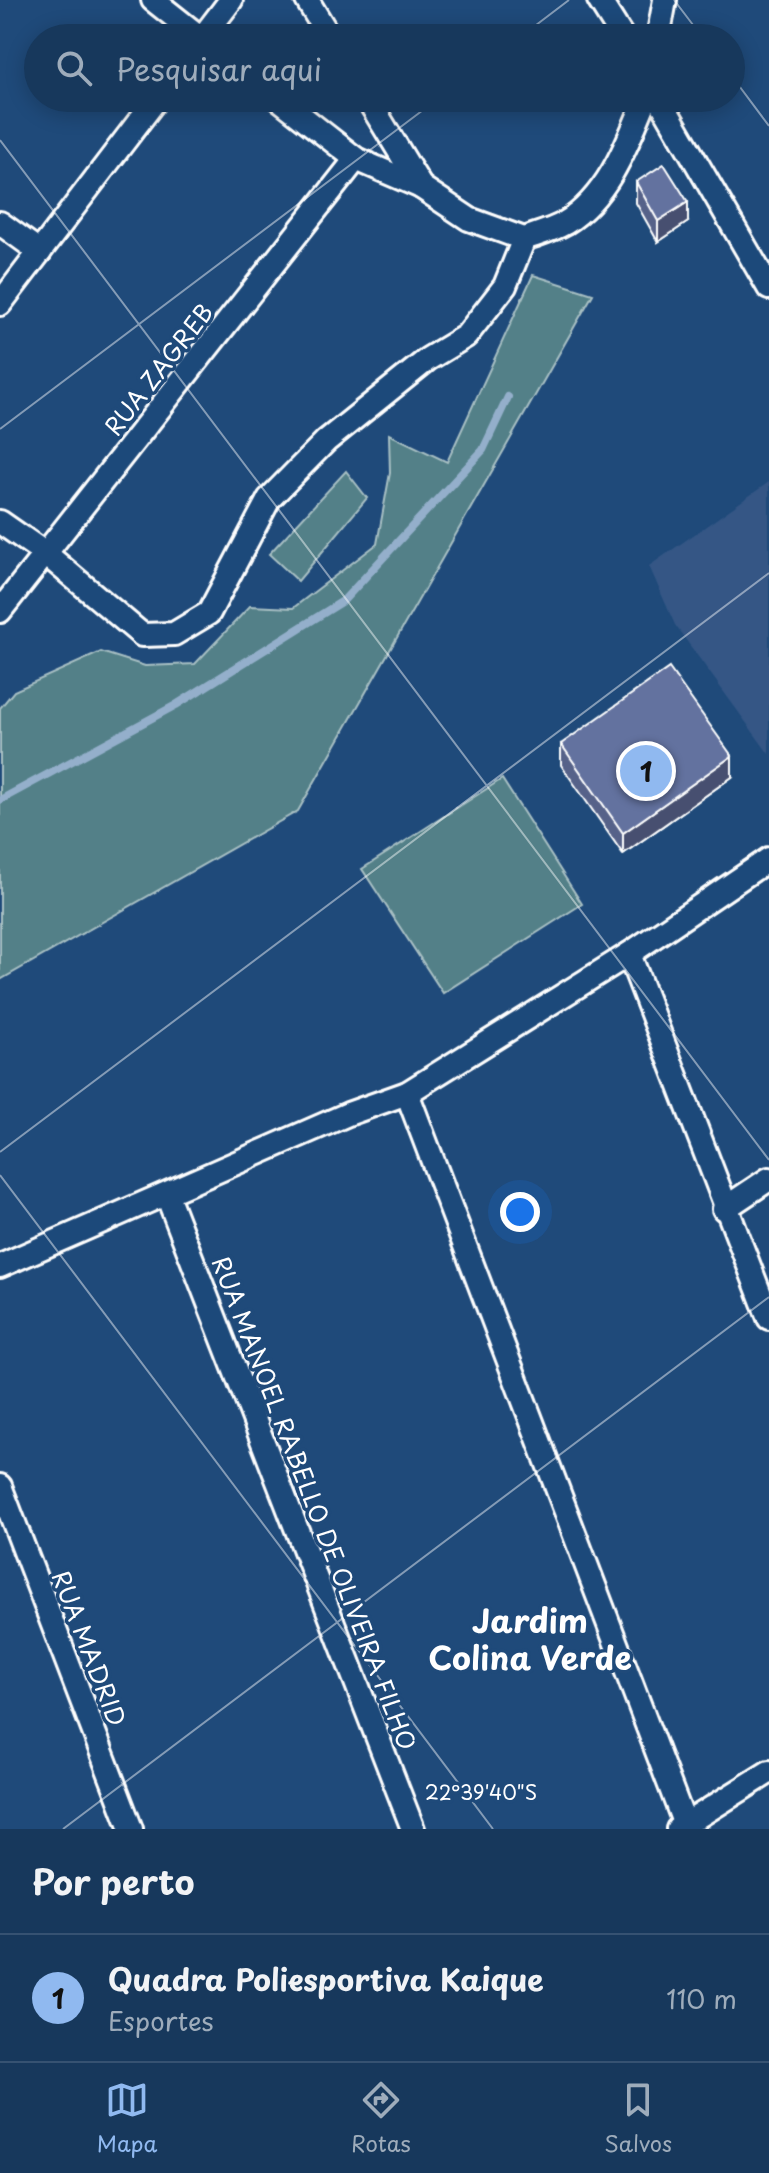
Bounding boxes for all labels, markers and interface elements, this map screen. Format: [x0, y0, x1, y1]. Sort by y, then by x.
search box [24, 24, 745, 112]
icon: search [52, 46, 96, 90]
text: Pesquisar aqui [116, 46, 322, 91]
street label: RUA ZAGREB [95, 295, 221, 443]
pin: 1 [620, 741, 672, 801]
your location [500, 1192, 540, 1232]
street label: RUA MANOEL RABELLO DE OLIVEIRA FILHO [204, 1251, 426, 1755]
street label: RUA MADRID [44, 1565, 136, 1731]
district label: Jardim Colina Verde [428, 1596, 632, 1681]
text: 22°39'40"S [425, 1777, 537, 1807]
text: Por perto [32, 1855, 194, 1907]
text: Quadra Poliesportiva Kaique [108, 1956, 544, 2001]
text: 1 [52, 1979, 64, 2018]
text: 110 m [666, 1979, 737, 2018]
text: Esportes [108, 2001, 214, 2040]
tab: Mapa [97, 2078, 157, 2159]
tab: Rotas [351, 2078, 411, 2159]
tab: Salvos [604, 2078, 672, 2159]

